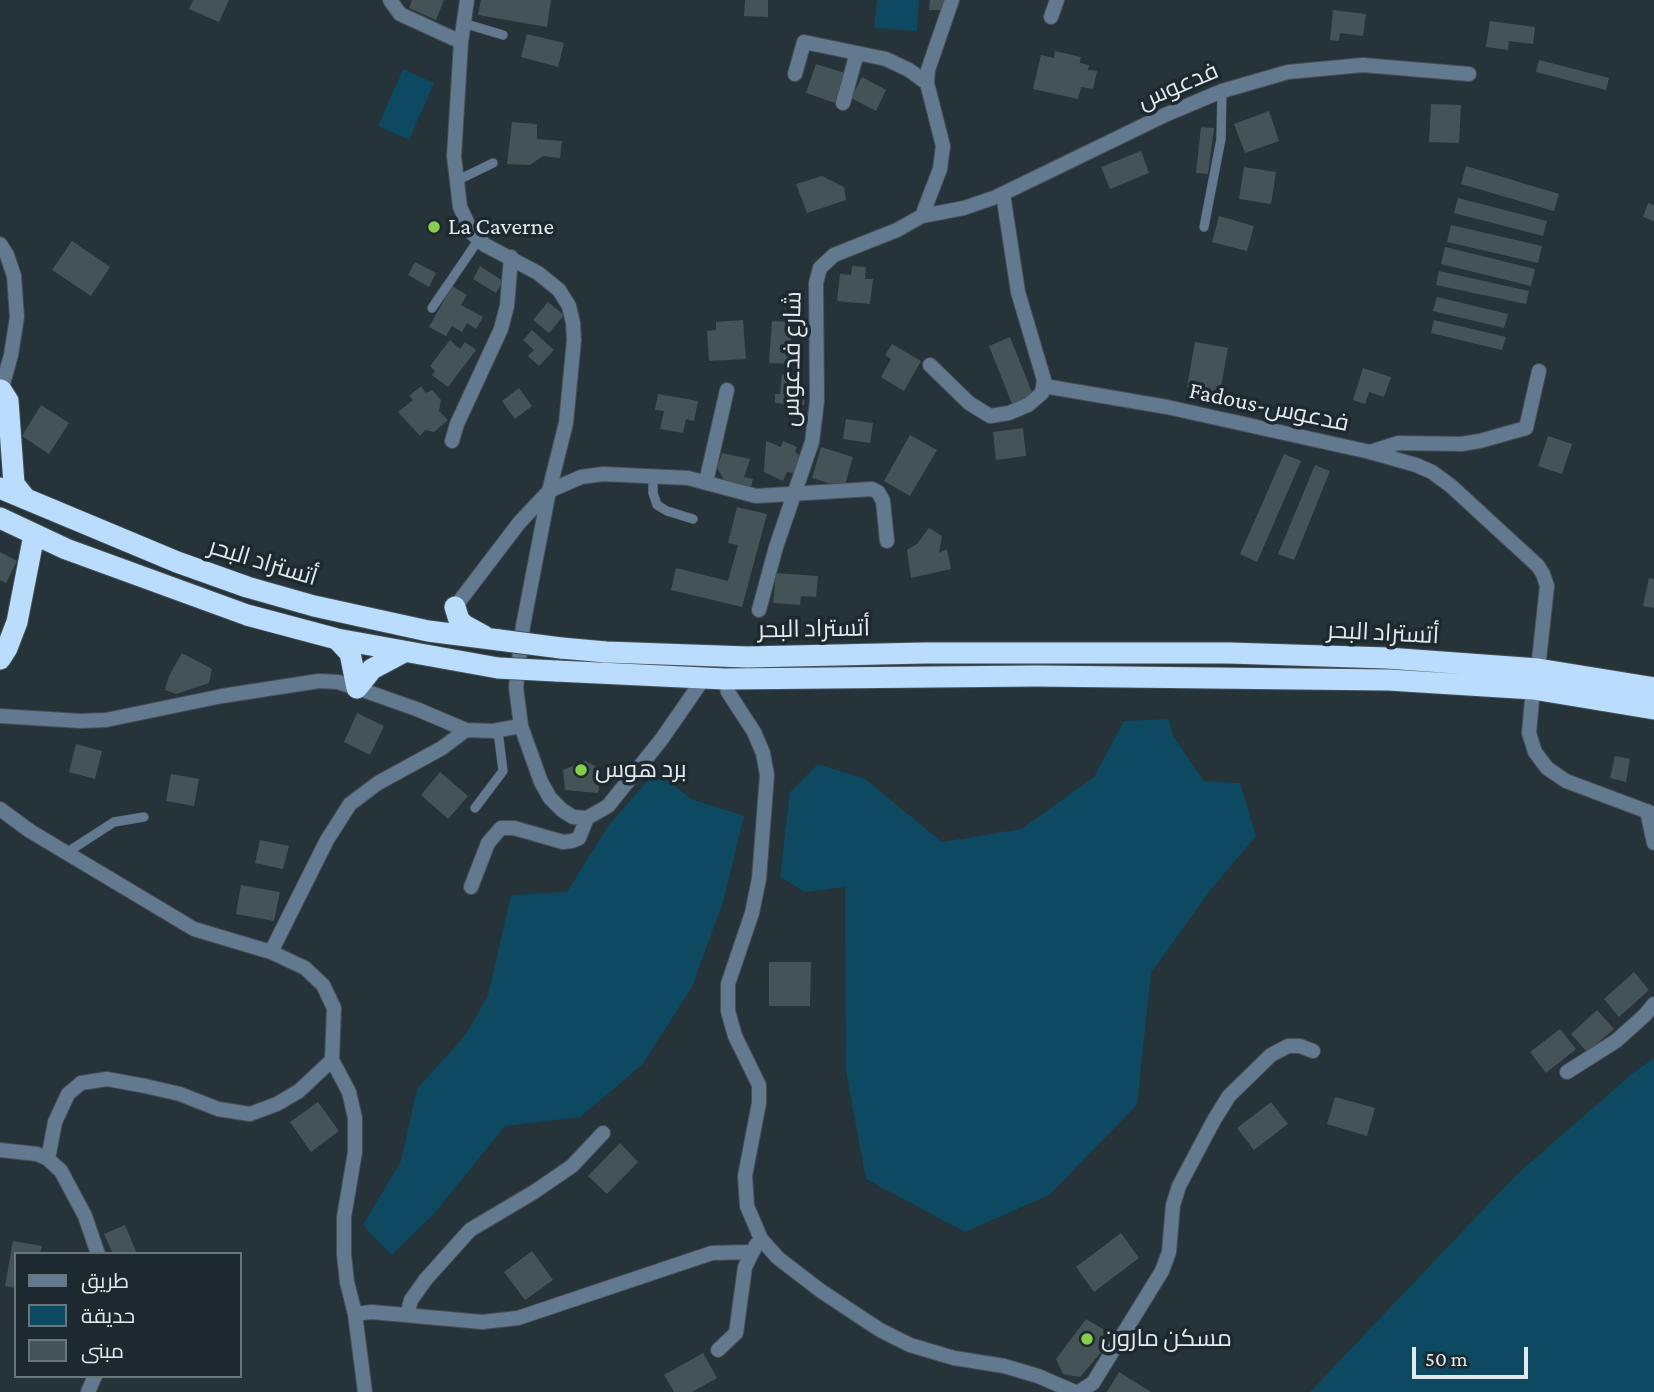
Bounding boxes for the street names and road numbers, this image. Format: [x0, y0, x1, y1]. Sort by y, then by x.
street label: فدعوس [1133, 56, 1223, 116]
street label: شارع فدعوس [776, 291, 808, 427]
street label: Fadous-فدعوس [1187, 376, 1351, 438]
street label: أتستراد البحر [205, 532, 321, 592]
street label: أتستراد البحر [758, 614, 870, 644]
street label: أتستراد البحر [1326, 616, 1440, 650]

